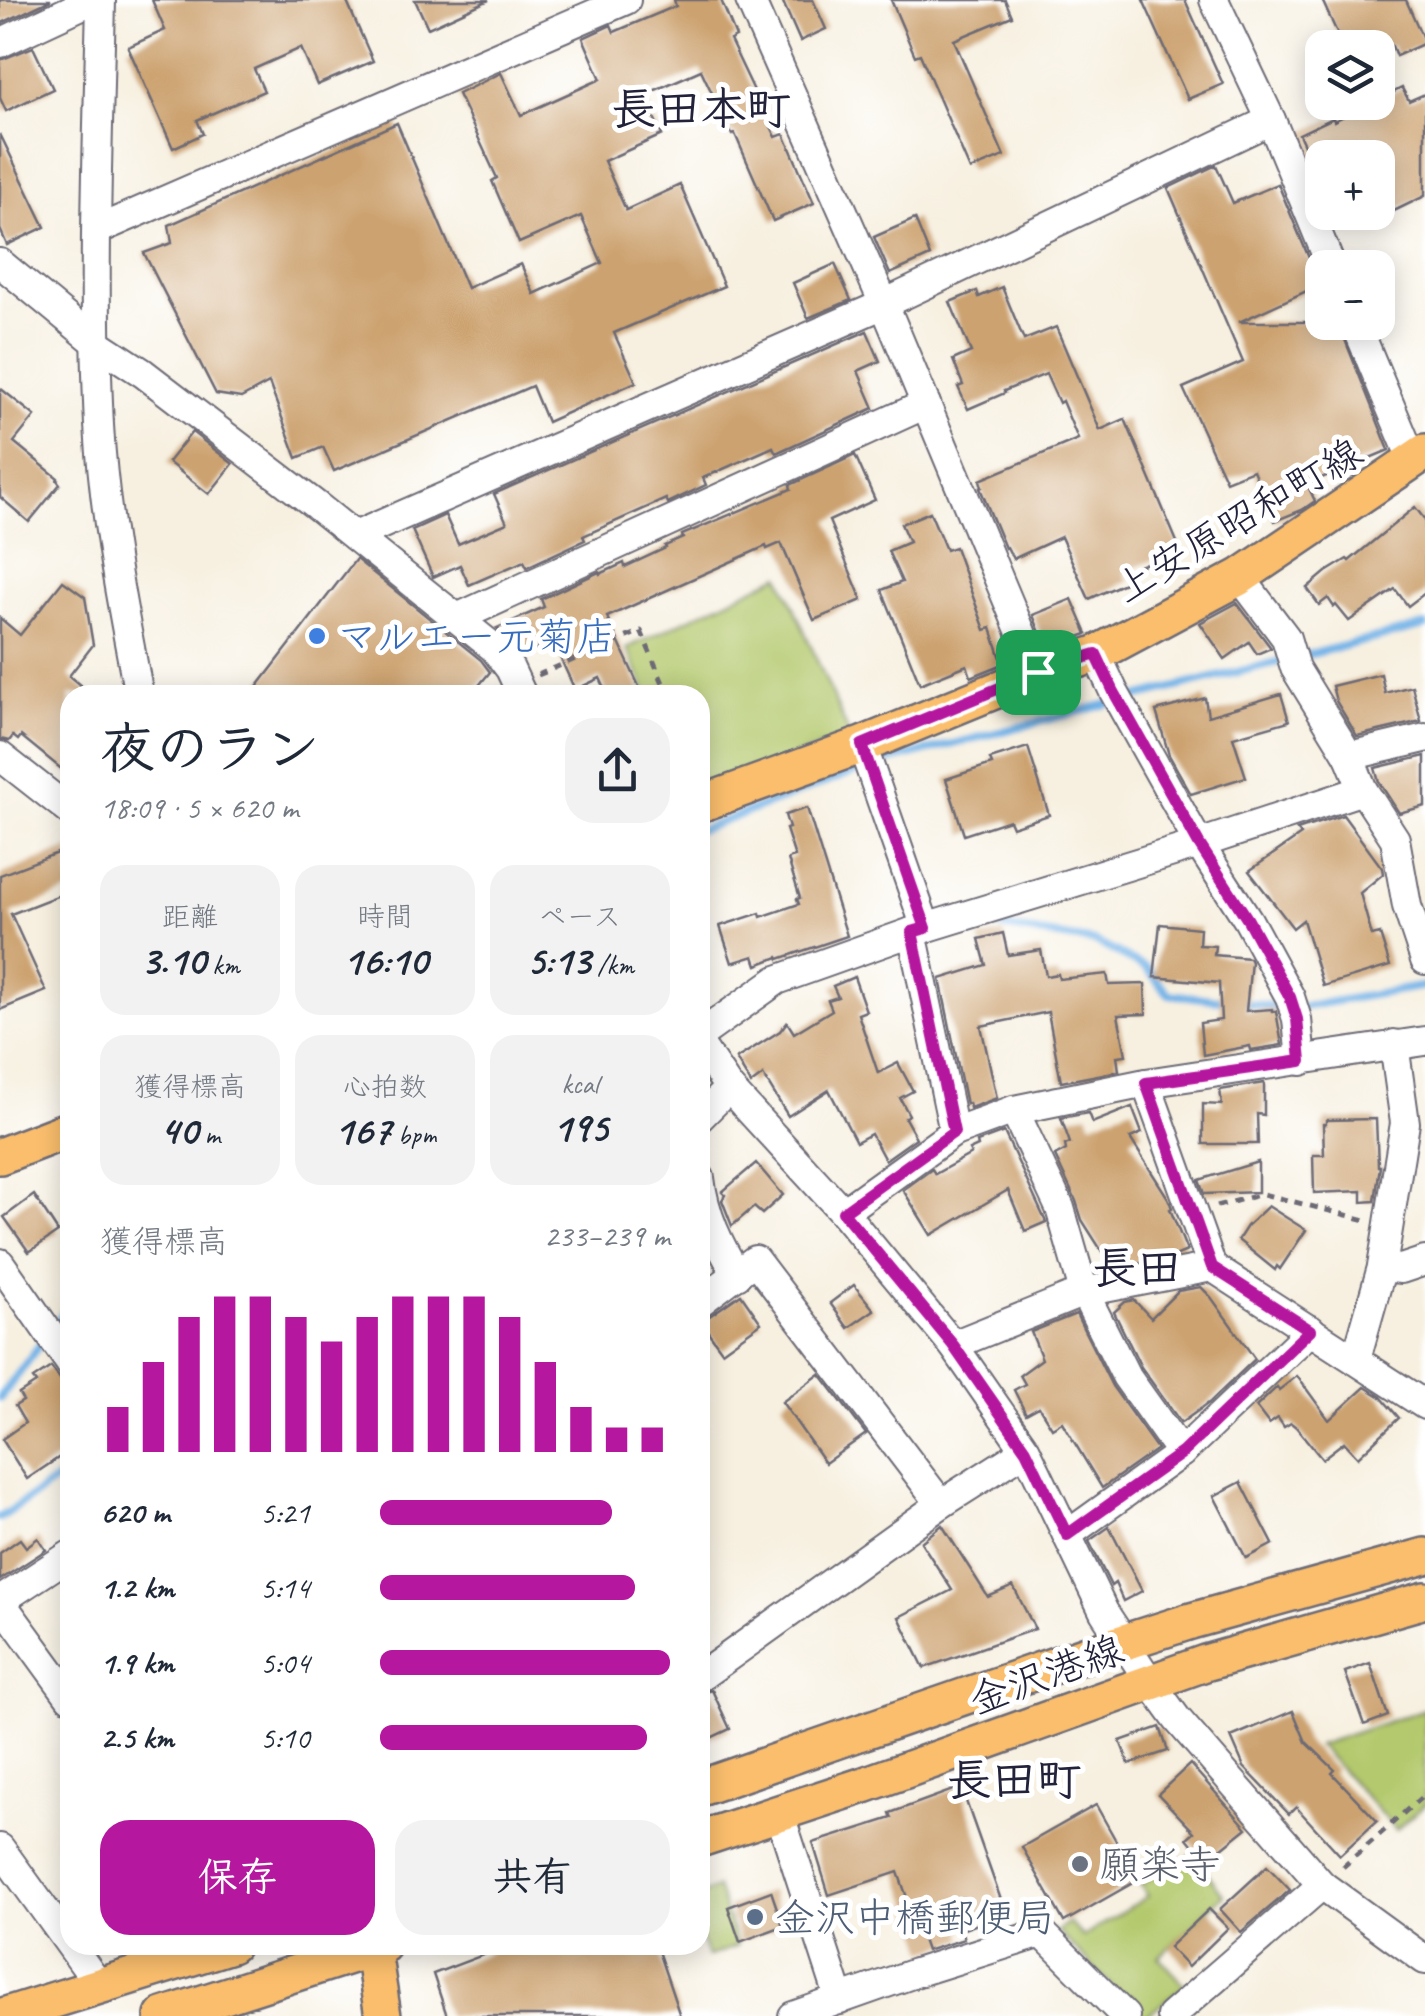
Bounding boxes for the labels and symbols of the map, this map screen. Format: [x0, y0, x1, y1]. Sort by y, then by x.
district label: 長田本町 [611, 81, 791, 138]
street label: 上安原昭和町線 [1106, 427, 1371, 614]
place label: マルエー元菊店 [337, 612, 616, 662]
marker: マルエー元菊店 [306, 625, 328, 647]
pin [996, 630, 1081, 715]
district label: 長田 [1092, 1240, 1182, 1297]
street label: 金沢港線 [963, 1624, 1130, 1726]
district label: 長田町 [946, 1752, 1082, 1809]
place label: 願楽寺 [1100, 1840, 1220, 1890]
marker: 願楽寺 [1069, 1853, 1091, 1875]
place label: 金沢中橋郵便局 [775, 1893, 1055, 1943]
marker: 金沢中橋郵便局 [744, 1906, 766, 1928]

